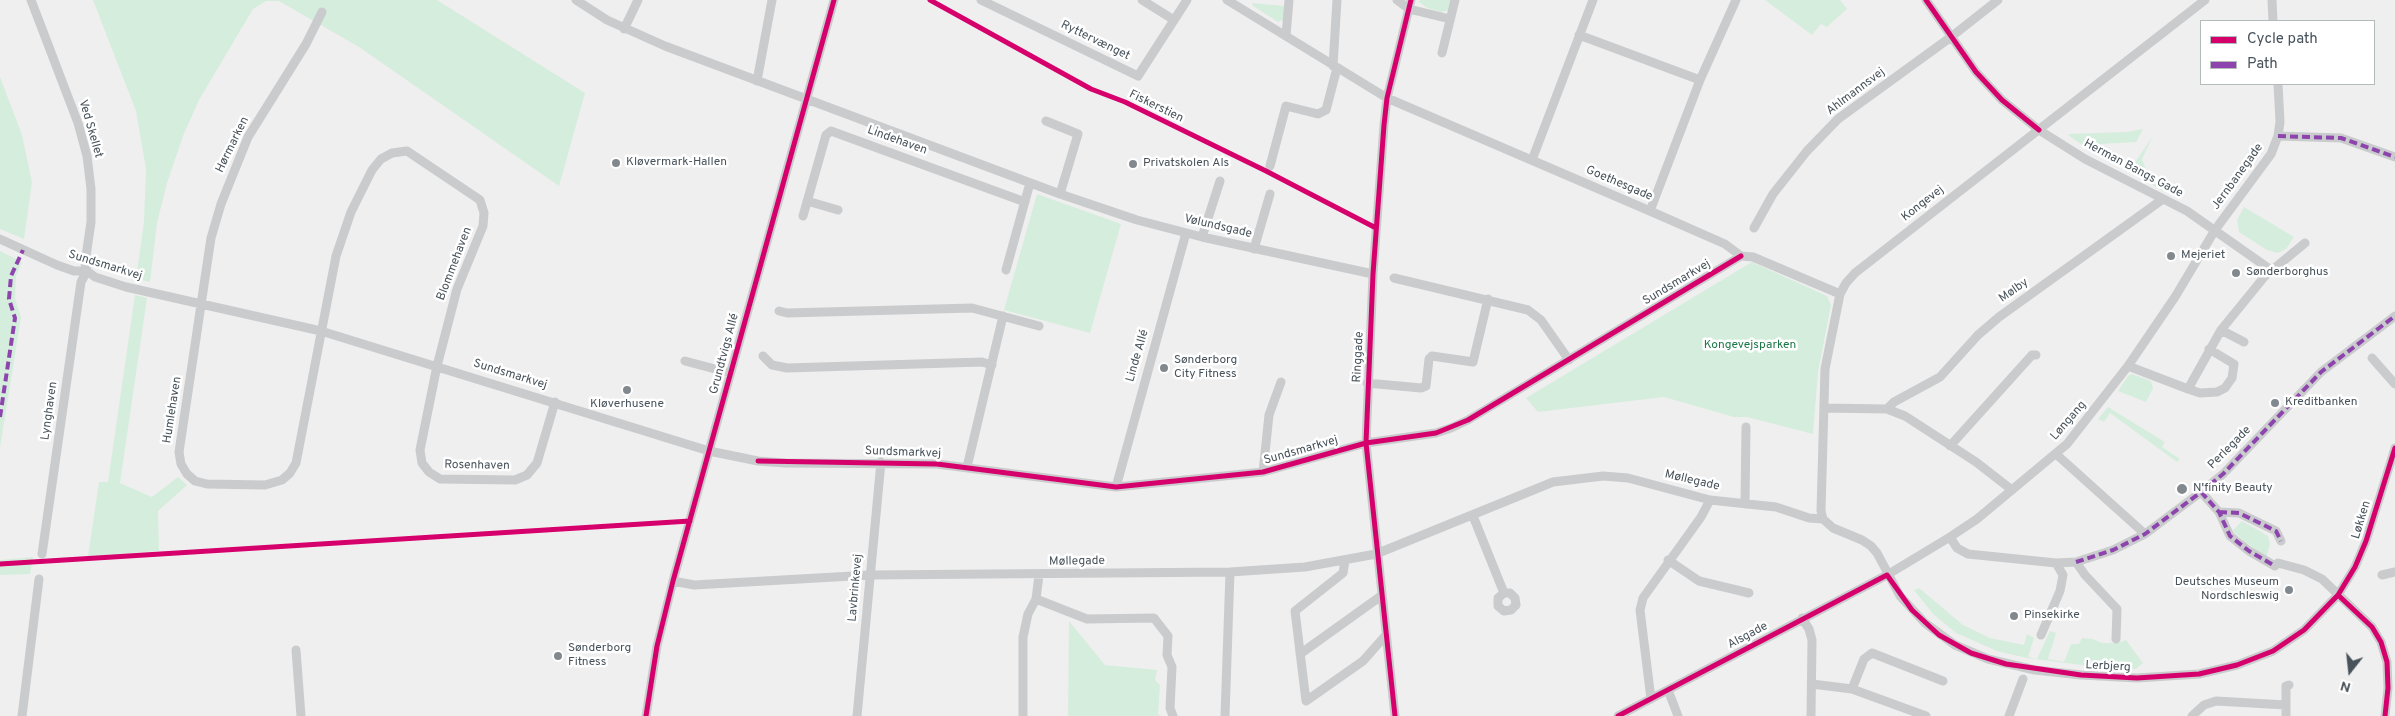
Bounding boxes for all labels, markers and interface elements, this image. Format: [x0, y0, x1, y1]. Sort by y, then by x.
street label: Ryttervænget [1058, 18, 1132, 64]
legend [2200, 20, 2375, 85]
text: Cycle path [2247, 30, 2318, 49]
text: Path [2247, 55, 2278, 74]
street label: Ahlmannsvej [1824, 65, 1888, 119]
street label: Fiskerstien [1126, 88, 1186, 126]
street label: Ved Skellet [75, 98, 105, 160]
street label: Hørmarken [213, 115, 253, 175]
street label: Lindehaven [865, 124, 929, 158]
street label: Herman Bangs Gade [2081, 137, 2185, 201]
street label: Jernbanegade [2209, 141, 2267, 213]
place label: Kløvermark-Hallen [626, 156, 727, 170]
marker: Kløvermark-Hallen [610, 157, 622, 169]
place label: Privatskolen Als [1143, 157, 1229, 171]
marker: Privatskolen Als [1127, 158, 1139, 170]
street label: Goethesgade [1583, 163, 1655, 205]
street label: Kongevej [1899, 183, 1947, 225]
street label: Vølundsgade [1183, 212, 1253, 242]
street label: Blommehaven [434, 225, 476, 303]
street label: Sundsmarkvej [66, 248, 144, 284]
place label: Mejeriet [2181, 249, 2225, 263]
marker: Mejeriet [2165, 250, 2177, 262]
street label: Sundsmarkvej [1641, 257, 1713, 309]
place label: Sønderborghus [2246, 266, 2328, 280]
marker: Sønderborghus [2230, 267, 2242, 279]
street label: Mølby [1997, 276, 2031, 306]
street label: Grundtvigs Allé [707, 312, 743, 396]
street label: Linde Allé [1124, 328, 1152, 384]
street label: Ringgade [1350, 331, 1368, 383]
park label: Kongevejsparken [1704, 339, 1796, 353]
place label: Sønderborg City Fitness [1174, 354, 1237, 382]
street label: Sundsmarkvej [471, 357, 549, 393]
marker: Sønderborg City Fitness [1158, 362, 1170, 374]
street label: Humlehaven [161, 376, 185, 444]
street label: Lynghaven [39, 381, 61, 441]
marker: Kløverhusene [621, 384, 633, 396]
place label: Kreditbanken [2285, 396, 2358, 410]
marker: Kreditbanken [2269, 397, 2281, 409]
place label: Kløverhusene [590, 398, 664, 412]
street label: Løngang [2048, 398, 2090, 444]
street label: Perlegade [2205, 423, 2255, 473]
street label: Sundsmarkvej [1262, 434, 1340, 468]
street label: Sundsmarkvej [865, 444, 941, 462]
street label: Rosenhaven [444, 458, 510, 474]
street label: Møllegade [1663, 468, 1721, 494]
marker: N'finity Beauty [2175, 482, 2189, 496]
place label: N'finity Beauty [2193, 482, 2273, 496]
street label: Løkken [2349, 499, 2375, 541]
street label: Lavbrinkevej [846, 553, 866, 623]
street label: Møllegade [1049, 554, 1105, 570]
place label: Deutsches Museum Nordschleswig [2175, 576, 2279, 604]
marker: Deutsches Museum Nordschleswig [2283, 584, 2295, 596]
place label: Pinsekirke [2024, 609, 2080, 623]
marker: Pinsekirke [2008, 610, 2020, 622]
street label: Alsgade [1725, 619, 1771, 653]
place label: Sønderborg Fitness [568, 642, 631, 670]
north arrow [2325, 646, 2375, 696]
marker: Sønderborg Fitness [552, 650, 564, 662]
street label: Lerbjerg [2085, 659, 2131, 675]
text: N [2339, 676, 2353, 695]

